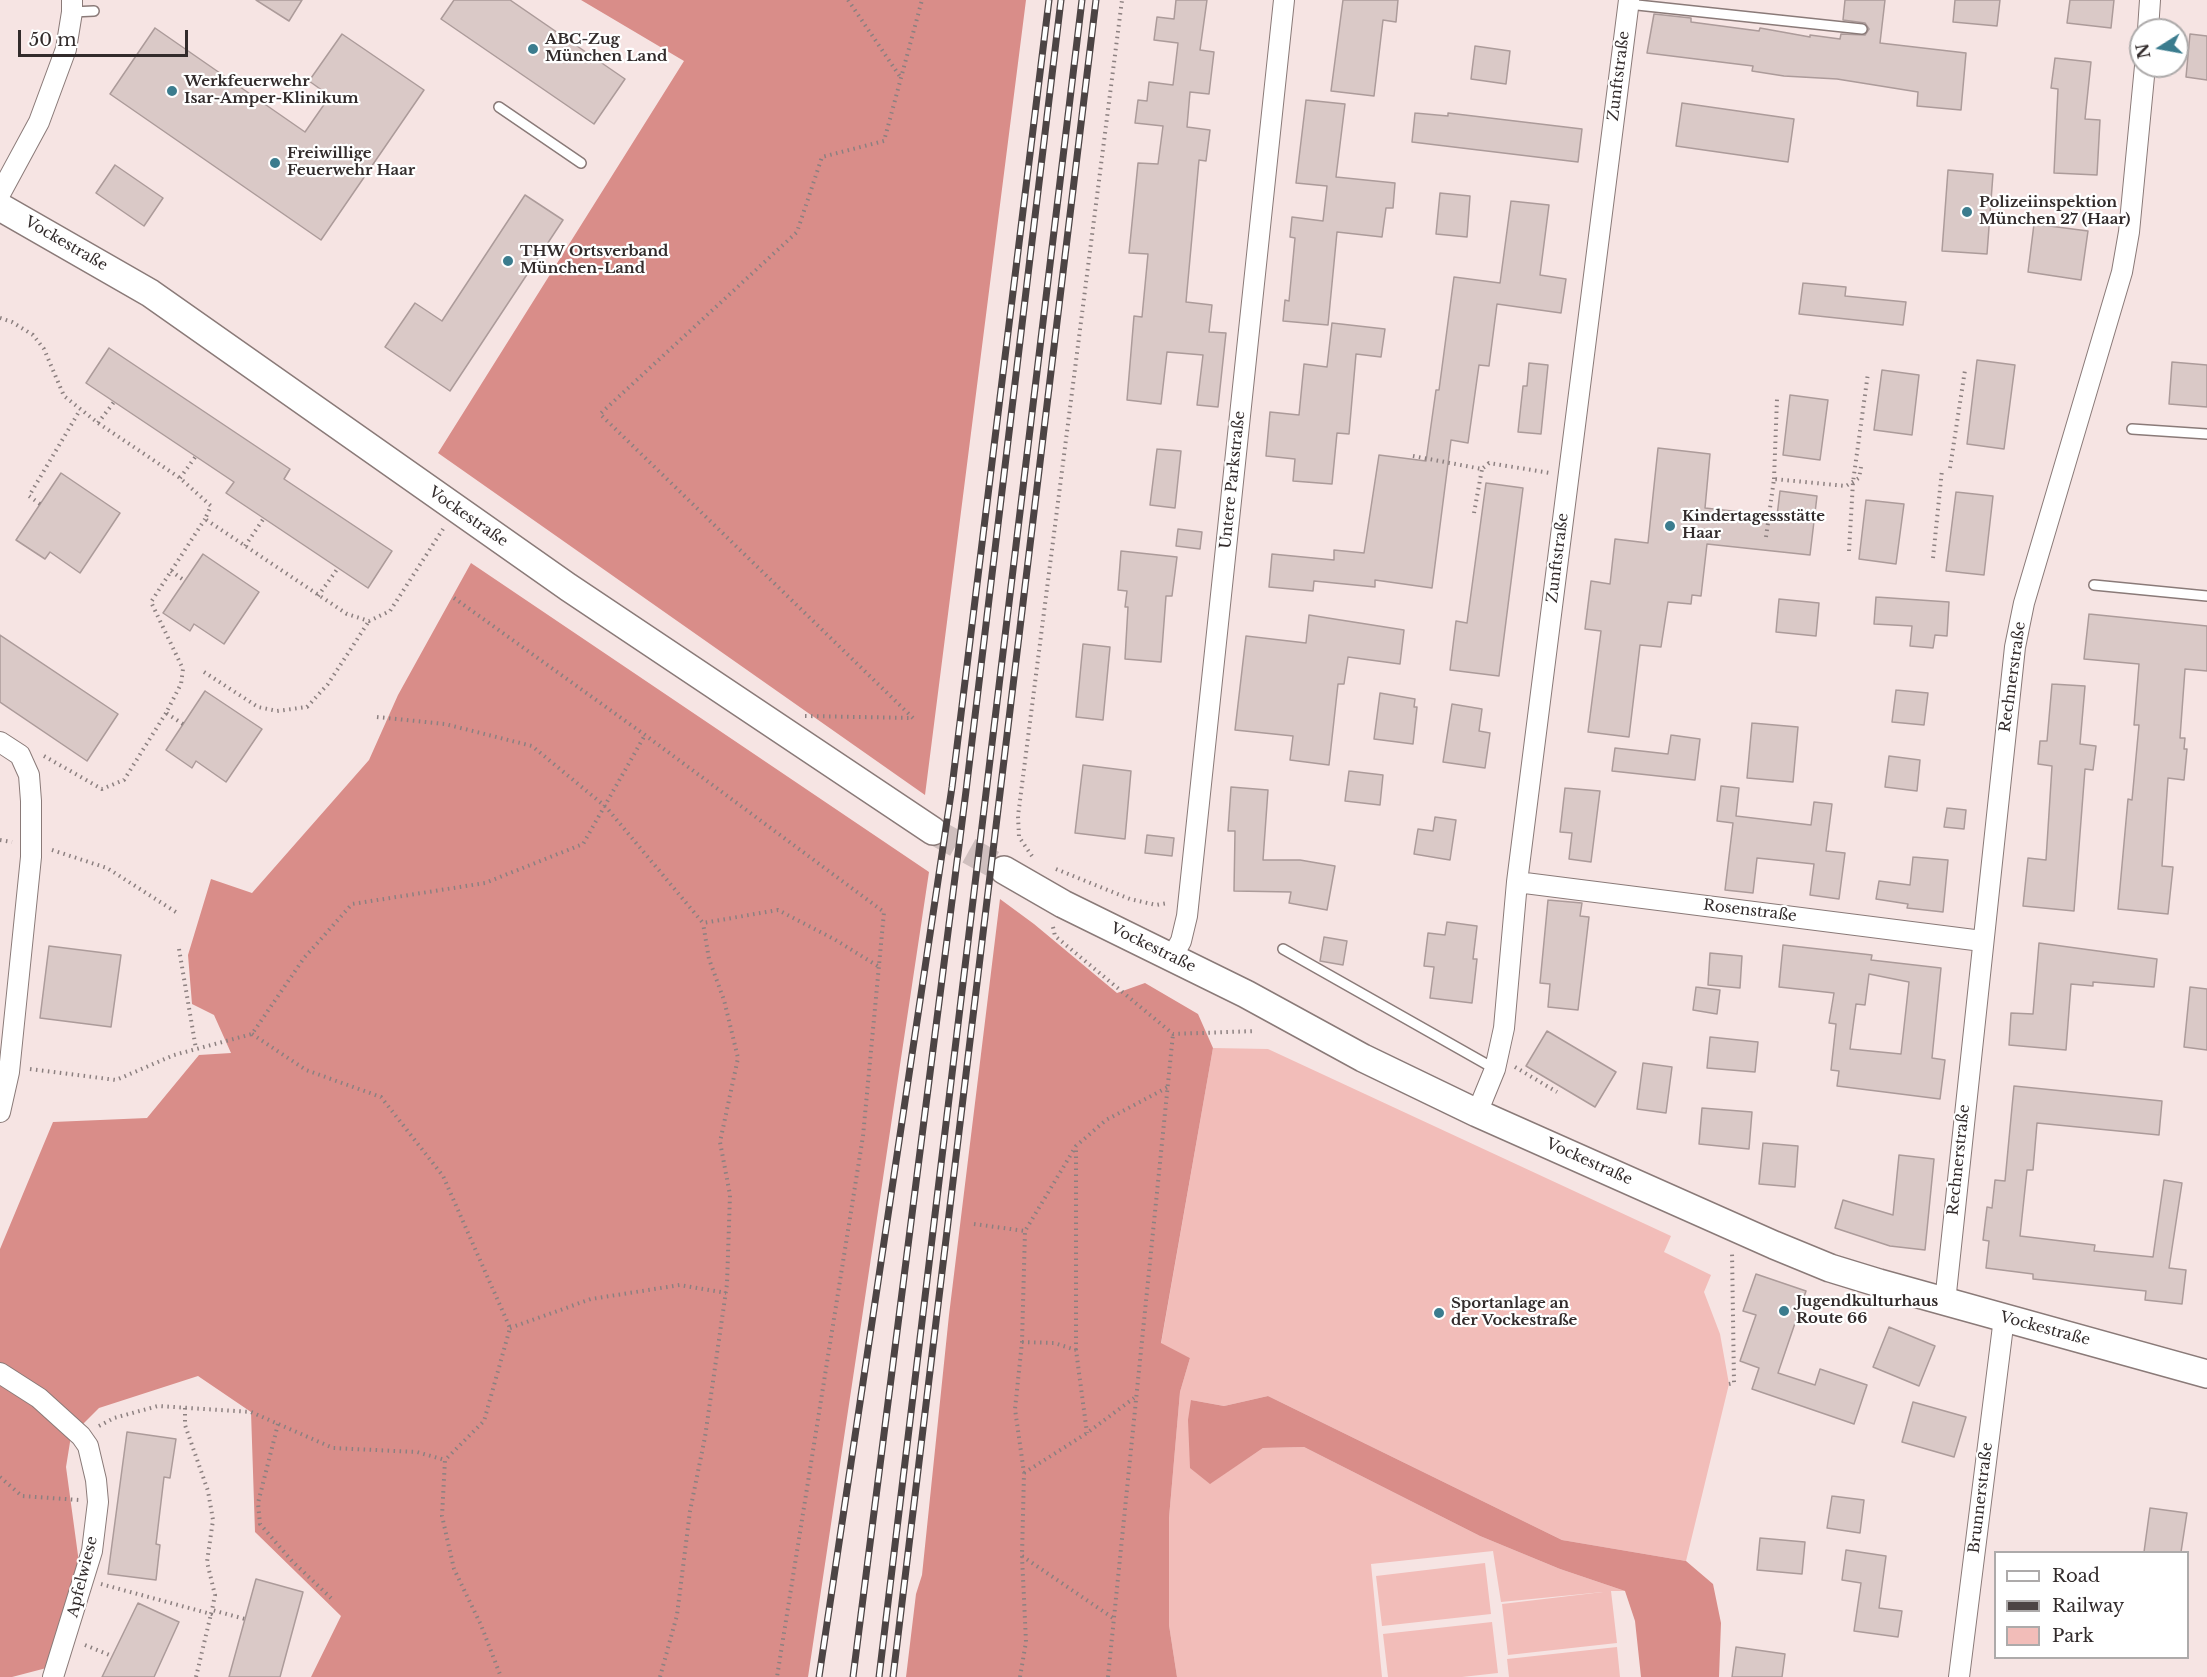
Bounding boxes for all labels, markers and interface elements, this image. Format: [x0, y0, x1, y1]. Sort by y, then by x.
scale bar [21, 18, 190, 56]
north arrow [2129, 18, 2189, 78]
text: 50 m [29, 29, 77, 51]
street label: Zunftstraße [1605, 30, 1633, 122]
place label: ABC-Zug München Land [545, 31, 667, 66]
marker: ABC-Zug München Land [526, 42, 540, 56]
text: N [2132, 42, 2155, 60]
place label: Werkfeuerwehr Isar-Amper-Klinikum [184, 73, 359, 108]
marker: Werkfeuerwehr Isar-Amper-Klinikum [165, 84, 179, 98]
place label: Freiwillige Feuerwehr Haar [287, 145, 415, 180]
marker: Freiwillige Feuerwehr Haar [268, 156, 282, 170]
place label: Polizeiinspektion München 27 (Haar) [1979, 194, 2131, 229]
marker: Polizeiinspektion München 27 (Haar) [1960, 205, 1974, 219]
street label: Vockestraße [21, 213, 111, 275]
place label: THW Ortsverband München-Land [520, 243, 668, 278]
marker: THW Ortsverband München-Land [501, 254, 515, 268]
street label: Untere Parkstraße [1217, 410, 1249, 550]
street label: Vockestraße [425, 483, 511, 551]
place label: Kindertagessstätte Haar [1682, 508, 1825, 543]
street label: Zunftstraße [1544, 512, 1572, 604]
marker: Kindertagessstätte Haar [1663, 519, 1677, 533]
street label: Rechnerstraße [1996, 621, 2030, 733]
street label: Rosenstraße [1702, 896, 1798, 926]
street label: Vockestraße [1108, 920, 1198, 976]
street label: Rechnerstraße [1944, 1104, 1974, 1216]
street label: Vockestraße [1543, 1135, 1635, 1189]
place label: Jugendkulturhaus Route 66 [1796, 1293, 1938, 1328]
place label: Sportanlage an der Vockestraße [1451, 1295, 1577, 1330]
marker: Jugendkulturhaus Route 66 [1777, 1304, 1791, 1318]
marker: Sportanlage an der Vockestraße [1432, 1306, 1446, 1320]
street label: Vockestraße [1998, 1308, 2092, 1350]
street label: Brunnerstraße [1965, 1441, 1997, 1555]
street label: Apfelwiese [64, 1535, 102, 1619]
legend [1994, 1551, 2189, 1659]
text: Road [2052, 1565, 2100, 1587]
text: Railway [2052, 1595, 2124, 1617]
text: Park [2052, 1625, 2094, 1647]

